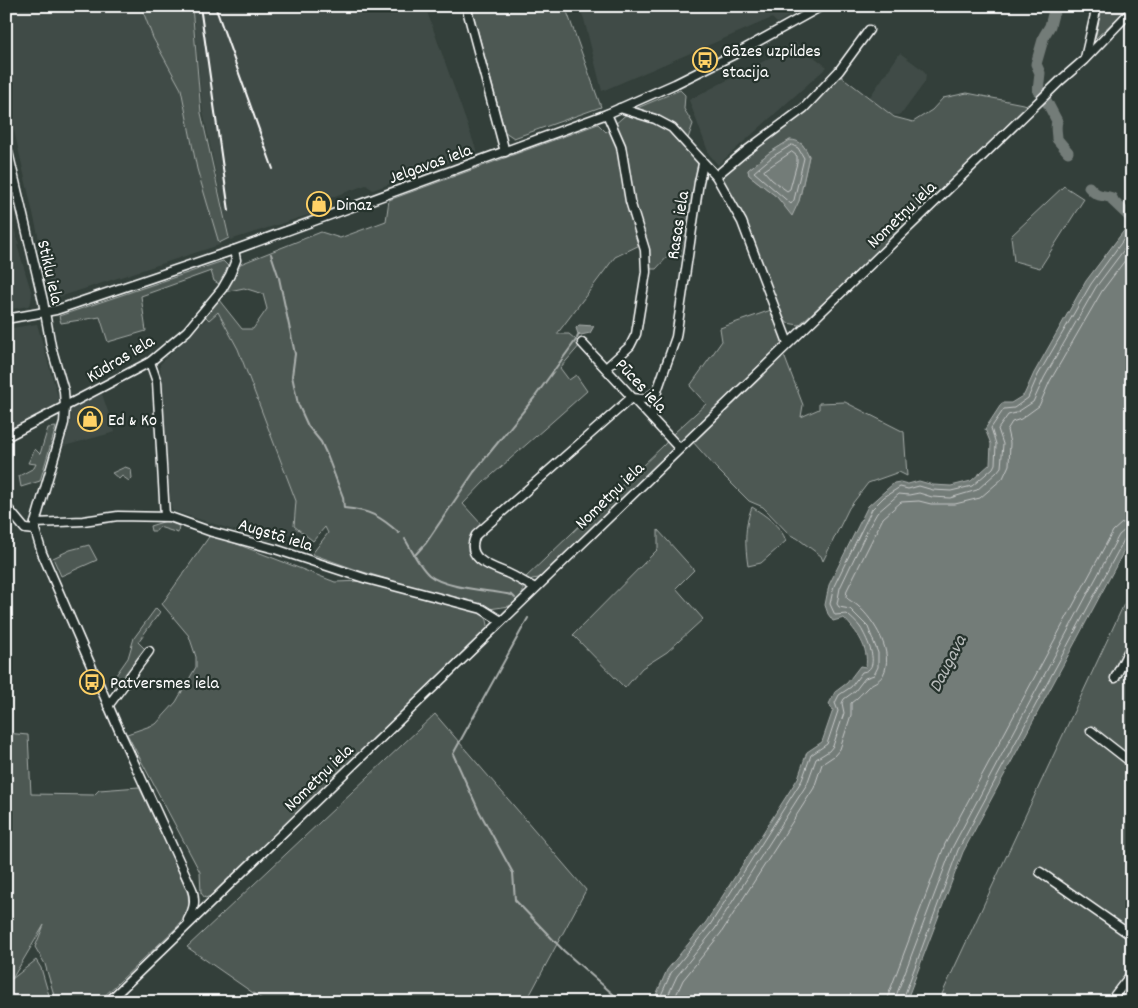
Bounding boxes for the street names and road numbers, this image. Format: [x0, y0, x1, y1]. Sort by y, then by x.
street label: Jelgavas iela [386, 139, 476, 192]
street label: Nometņu iela [862, 176, 943, 255]
street label: Rasas iela [662, 189, 697, 261]
street label: Stiklu iela [29, 238, 68, 308]
street label: Kūdras iela [83, 330, 160, 390]
street label: Pūces iela [608, 354, 672, 420]
street label: Nometņu iela [570, 457, 651, 536]
street label: Augstā iela [235, 513, 316, 560]
street label: Nometņu iela [279, 739, 360, 818]

